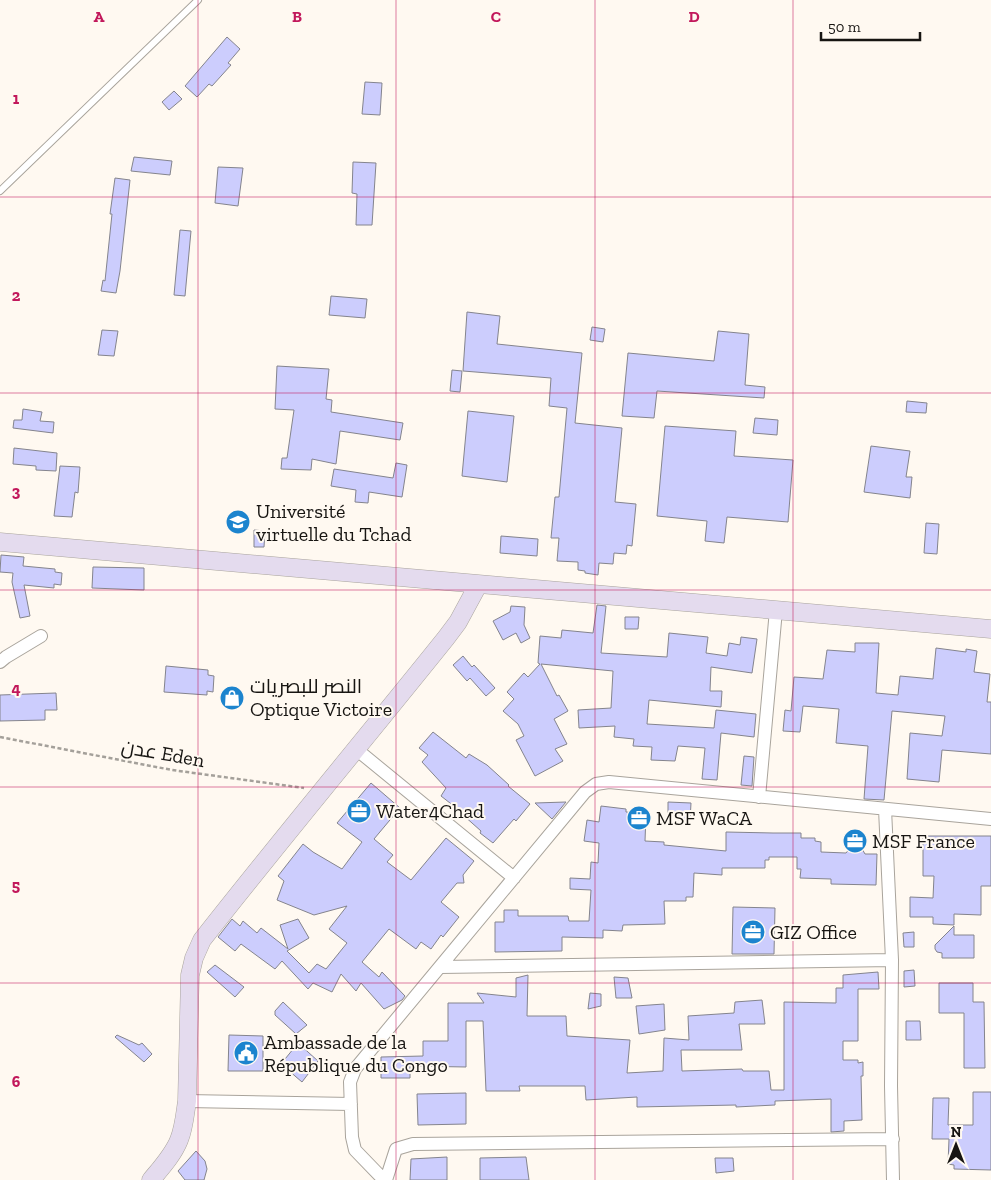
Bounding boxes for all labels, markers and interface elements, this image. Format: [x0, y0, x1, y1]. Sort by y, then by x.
text: A [94, 7, 105, 26]
text: B [292, 7, 302, 26]
text: C [491, 7, 501, 26]
text: D [688, 7, 700, 26]
scale bar [821, 10, 920, 42]
text: 50 m [828, 18, 861, 36]
text: 1 [13, 89, 20, 108]
text: 2 [12, 286, 21, 305]
text: 3 [12, 482, 21, 501]
place label: Université virtuelle du Tchad [256, 499, 411, 546]
school or university icon: Université virtuelle du Tchad [225, 509, 251, 535]
place label: النصر للبصريات Optique Victoire [250, 674, 392, 721]
text: 4 [11, 679, 21, 698]
shop icon: النصر للبصريات Optique Victoire [219, 685, 245, 711]
street label: عدن Eden [119, 734, 207, 773]
office icon: Water4Chad [346, 798, 372, 824]
place label: Water4Chad [376, 799, 484, 823]
office icon: MSF WaCA [626, 805, 652, 831]
place label: MSF WaCA [656, 806, 753, 830]
office icon: MSF France [842, 828, 868, 854]
place label: MSF France [872, 829, 975, 853]
text: 5 [12, 876, 20, 895]
office icon: GIZ Office [740, 919, 766, 945]
place label: GIZ Office [770, 920, 857, 944]
place label: Ambassade de la République du Congo [264, 1030, 448, 1077]
public building icon: Ambassade de la République du Congo [233, 1040, 259, 1066]
text: 6 [12, 1072, 21, 1091]
north arrow [931, 1120, 981, 1170]
text: N [951, 1124, 962, 1141]

